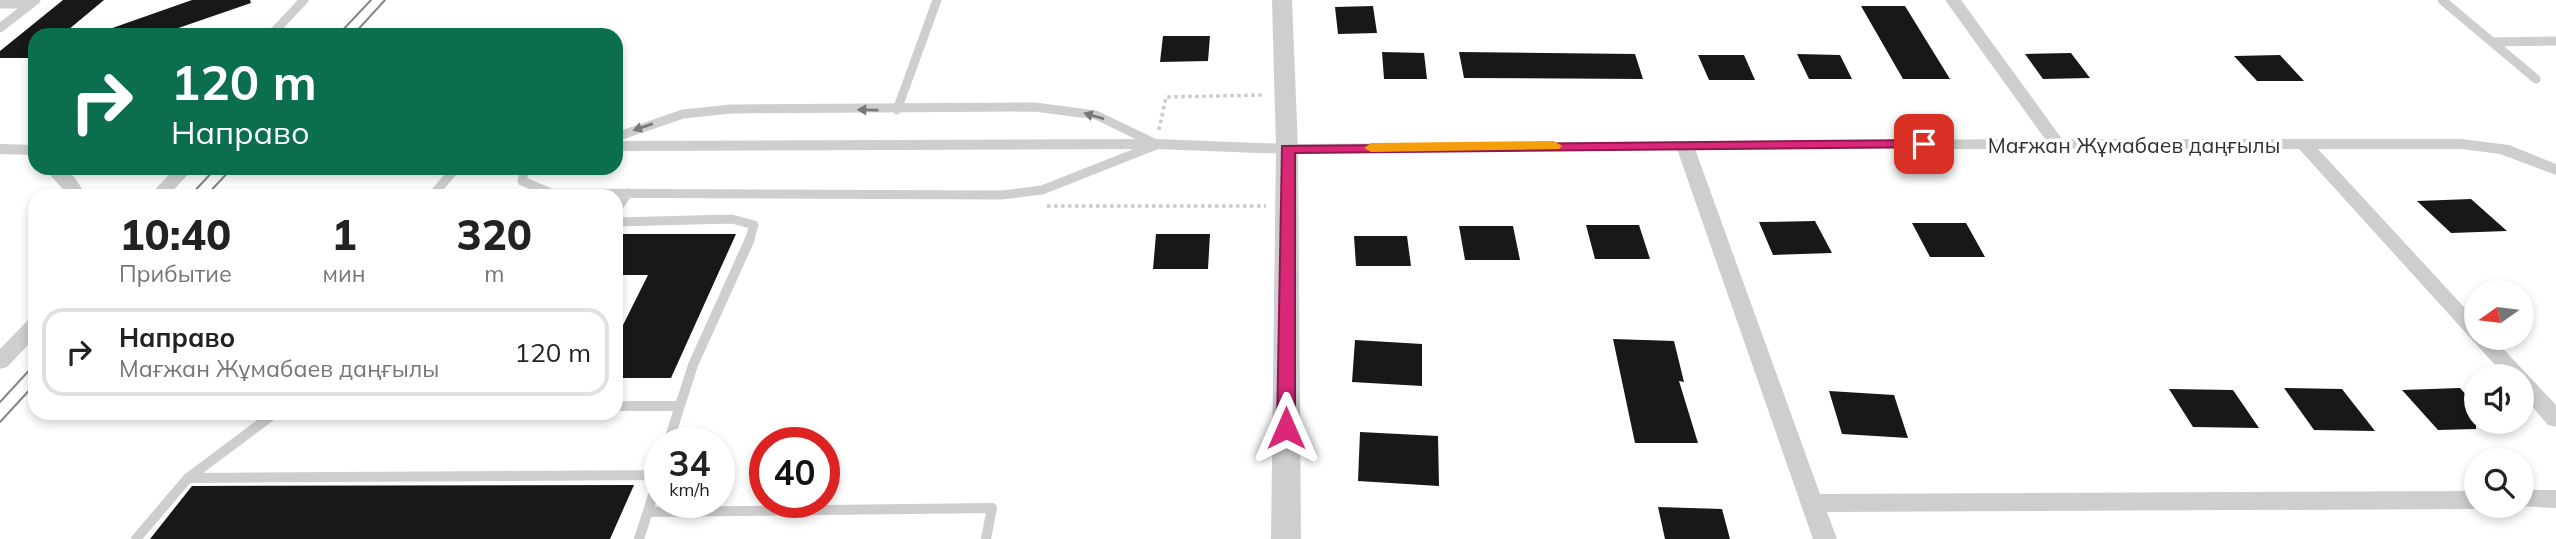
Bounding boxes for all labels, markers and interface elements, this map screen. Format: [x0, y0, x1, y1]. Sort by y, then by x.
text: 120 m [171, 51, 317, 112]
icon: right [56, 56, 147, 147]
one-way arrow [856, 104, 878, 116]
one-way arrow [1084, 111, 1105, 121]
text: Направо [171, 112, 310, 152]
pin [1894, 114, 1954, 174]
one-way arrow [632, 122, 653, 133]
icon: arrive [1905, 125, 1943, 163]
street label: Мағжан Жұмабаев даңғылы [1988, 132, 2280, 158]
text: 10:40 [119, 208, 231, 261]
text: 1 [331, 208, 357, 261]
text: 320 [456, 208, 532, 261]
text: Прибытие [119, 259, 232, 288]
text: мин [323, 259, 366, 288]
text: m [484, 259, 504, 288]
north arrow [2464, 280, 2534, 350]
map controls [2464, 280, 2534, 518]
text: Направо [119, 321, 235, 354]
icon: right [60, 333, 98, 371]
text: 120 m [515, 336, 591, 369]
text: Мағжан Жұмабаев даңғылы [119, 354, 439, 383]
button: sound [2464, 364, 2534, 434]
position arrow [1249, 391, 1323, 465]
speed limit sign: 40 [749, 427, 840, 518]
text: 34 [668, 441, 711, 485]
button: search [2464, 448, 2534, 518]
text: km/h [669, 478, 710, 501]

